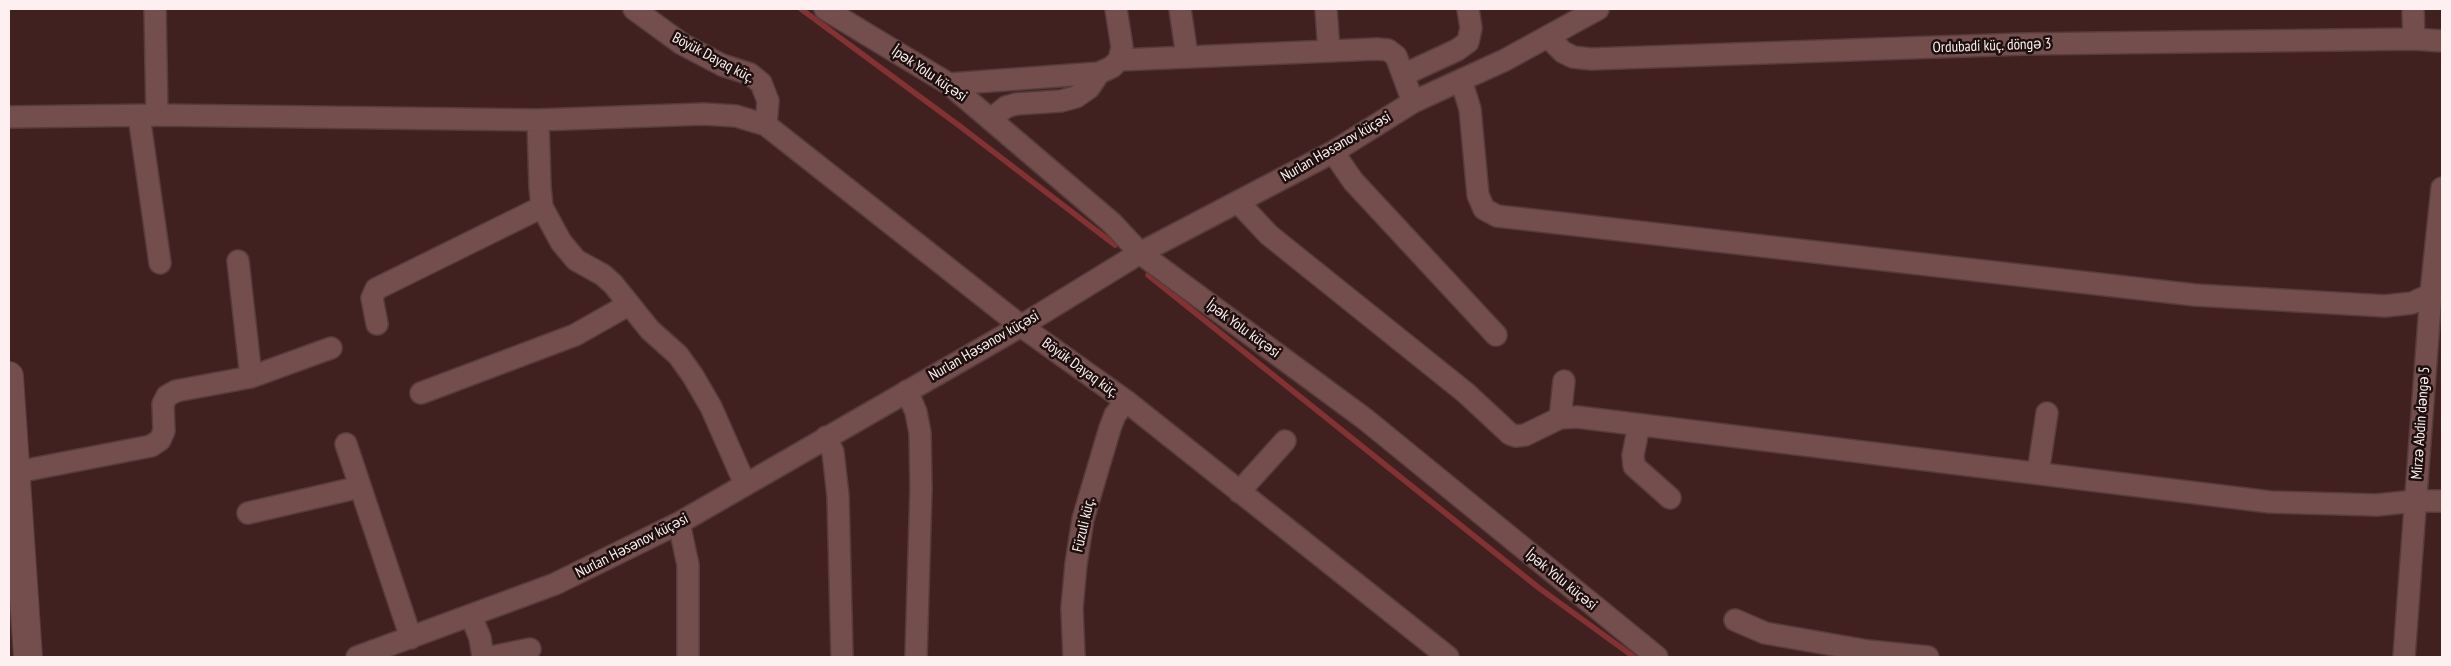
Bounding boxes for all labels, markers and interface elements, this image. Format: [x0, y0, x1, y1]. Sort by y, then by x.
street label: Böyük Dayaq küç. [669, 29, 757, 87]
street label: Ordubadi küç. döngə 3 [1932, 35, 2052, 57]
street label: İpək Yolu küçəsi [888, 42, 970, 106]
street label: Nurlan Həsənov küçəsi [1278, 108, 1394, 186]
street label: İpək Yolu küçəsi [1202, 296, 1284, 362]
street label: Nurlan Həsənov küçəsi [926, 307, 1042, 385]
street label: Böyük Dayaq küç. [1038, 334, 1122, 402]
street label: Mirzə Abdin dəngə 5 [2408, 366, 2434, 480]
street label: Füzuli küç. [1069, 496, 1099, 554]
street label: Nurlan Həsənov küçəsi [573, 510, 691, 582]
street label: İpək Yolu küçəsi [1521, 546, 1601, 614]

